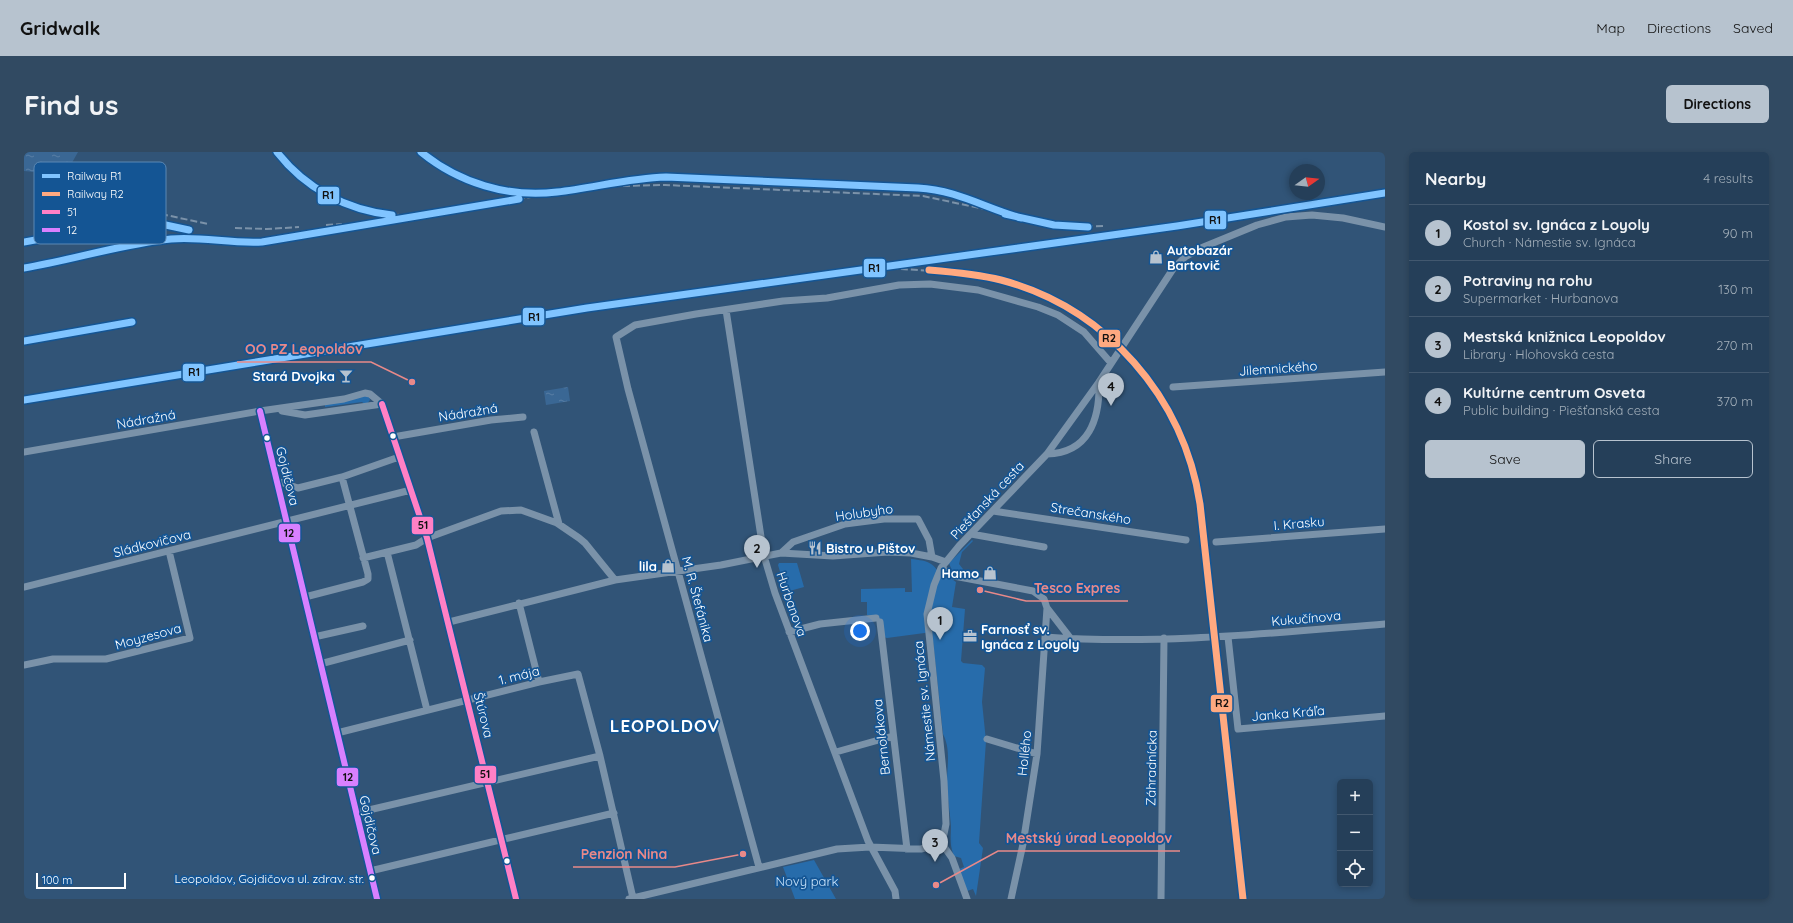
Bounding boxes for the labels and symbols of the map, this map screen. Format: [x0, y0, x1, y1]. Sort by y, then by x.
legend [34, 162, 166, 244]
north arrow [1289, 164, 1325, 200]
text: Railway R1 [67, 169, 121, 183]
line badge: R1 [317, 186, 340, 205]
text: Railway R2 [67, 187, 124, 201]
text: R1 [322, 188, 334, 202]
text: 51 [67, 205, 77, 219]
line badge: R1 [1204, 210, 1227, 230]
text: R1 [1209, 213, 1221, 227]
text: 12 [67, 223, 77, 237]
place label: Autobazár Bartovič [1167, 242, 1233, 273]
shop icon: Autobazár Bartovič [1148, 249, 1164, 265]
line badge: R1 [863, 258, 886, 278]
text: R1 [868, 261, 880, 275]
line badge: R1 [522, 307, 545, 326]
text: R1 [528, 310, 540, 324]
line badge: R2 [1098, 329, 1121, 348]
text: R2 [1102, 331, 1116, 345]
callout: OO PZ Leopoldov [237, 336, 371, 362]
text: OO PZ Leopoldov [245, 340, 363, 358]
street label: Jilemnického [1238, 357, 1318, 379]
line badge: R1 [182, 363, 205, 382]
text: R1 [188, 365, 200, 379]
place label: Stará Dvojka [253, 368, 335, 384]
bar icon: Stará Dvojka [338, 368, 354, 384]
pin: 4 [1098, 373, 1124, 406]
street label: Nádražná [437, 399, 499, 425]
street label: Nádražná [115, 406, 177, 432]
unlabelled marker [388, 431, 398, 441]
unlabelled marker [262, 433, 272, 443]
street label: Gojdičova [273, 445, 303, 507]
street label: Piešťanská cesta [947, 458, 1027, 542]
street label: Strečanského [1050, 499, 1133, 527]
street label: Holubyho [834, 500, 894, 524]
street label: I. Krasku [1273, 513, 1325, 533]
line badge: 51 [411, 516, 434, 535]
text: 51 [418, 518, 428, 532]
line badge: 12 [278, 523, 301, 543]
street label: Sládkovičova [112, 526, 192, 560]
text: 12 [284, 526, 294, 540]
pin: 2 [744, 535, 770, 568]
restaurant icon: Bistro u Pištov [807, 540, 823, 556]
place label: Bistro u Pištov [826, 540, 915, 556]
street label: M. R. Štefánika [679, 554, 717, 644]
place label: lila [639, 558, 657, 574]
shop icon: lila [660, 558, 676, 574]
place label: Hamo [941, 565, 979, 581]
shop icon: Hamo [982, 565, 998, 581]
street label: Hurbanova [773, 569, 811, 639]
callout: Tesco Expres [1026, 575, 1128, 601]
text: Tesco Expres [1034, 579, 1120, 597]
pin: 1 [927, 607, 953, 640]
street label: Kukučínova [1271, 607, 1341, 629]
street label: Moyzesova [113, 619, 183, 653]
your location [850, 621, 870, 641]
place label: Farnosť sv. Ignáca z Loyoly [981, 621, 1079, 652]
office icon: Farnosť sv. Ignáca z Loyoly [962, 628, 978, 644]
street label: Námestie sv. Ignáca [910, 640, 938, 762]
street label: 1. mája [497, 662, 541, 688]
street label: Štúrova [471, 691, 497, 739]
line badge: R2 [1210, 694, 1233, 713]
text: R2 [1215, 696, 1229, 710]
street label: Bernolákova [869, 698, 893, 776]
street label: Janka Kráľa [1251, 702, 1325, 724]
district label: LEOPOLDOV [610, 715, 720, 736]
street label: Hollého [1014, 729, 1034, 777]
street label: Záhradnícka [1142, 730, 1160, 806]
line badge: 51 [474, 765, 497, 784]
line badge: 12 [336, 767, 359, 787]
text: 51 [480, 767, 490, 781]
text: 12 [343, 770, 353, 784]
street label: Gojdičova [356, 794, 386, 856]
callout: Mestský úrad Leopoldov [998, 825, 1180, 851]
pin: 3 [922, 829, 948, 862]
text: Mestský úrad Leopoldov [1006, 829, 1172, 847]
callout: Penzion Nina [573, 841, 675, 867]
text: Penzion Nina [581, 845, 667, 863]
unlabelled marker [502, 856, 512, 866]
scale bar [36, 871, 126, 890]
place label: Leopoldov, Gojdičova ul. zdrav. str. [175, 871, 364, 886]
marker: Leopoldov, Gojdičova ul. zdrav. str. [367, 873, 377, 883]
park label: Nový park [776, 873, 838, 889]

